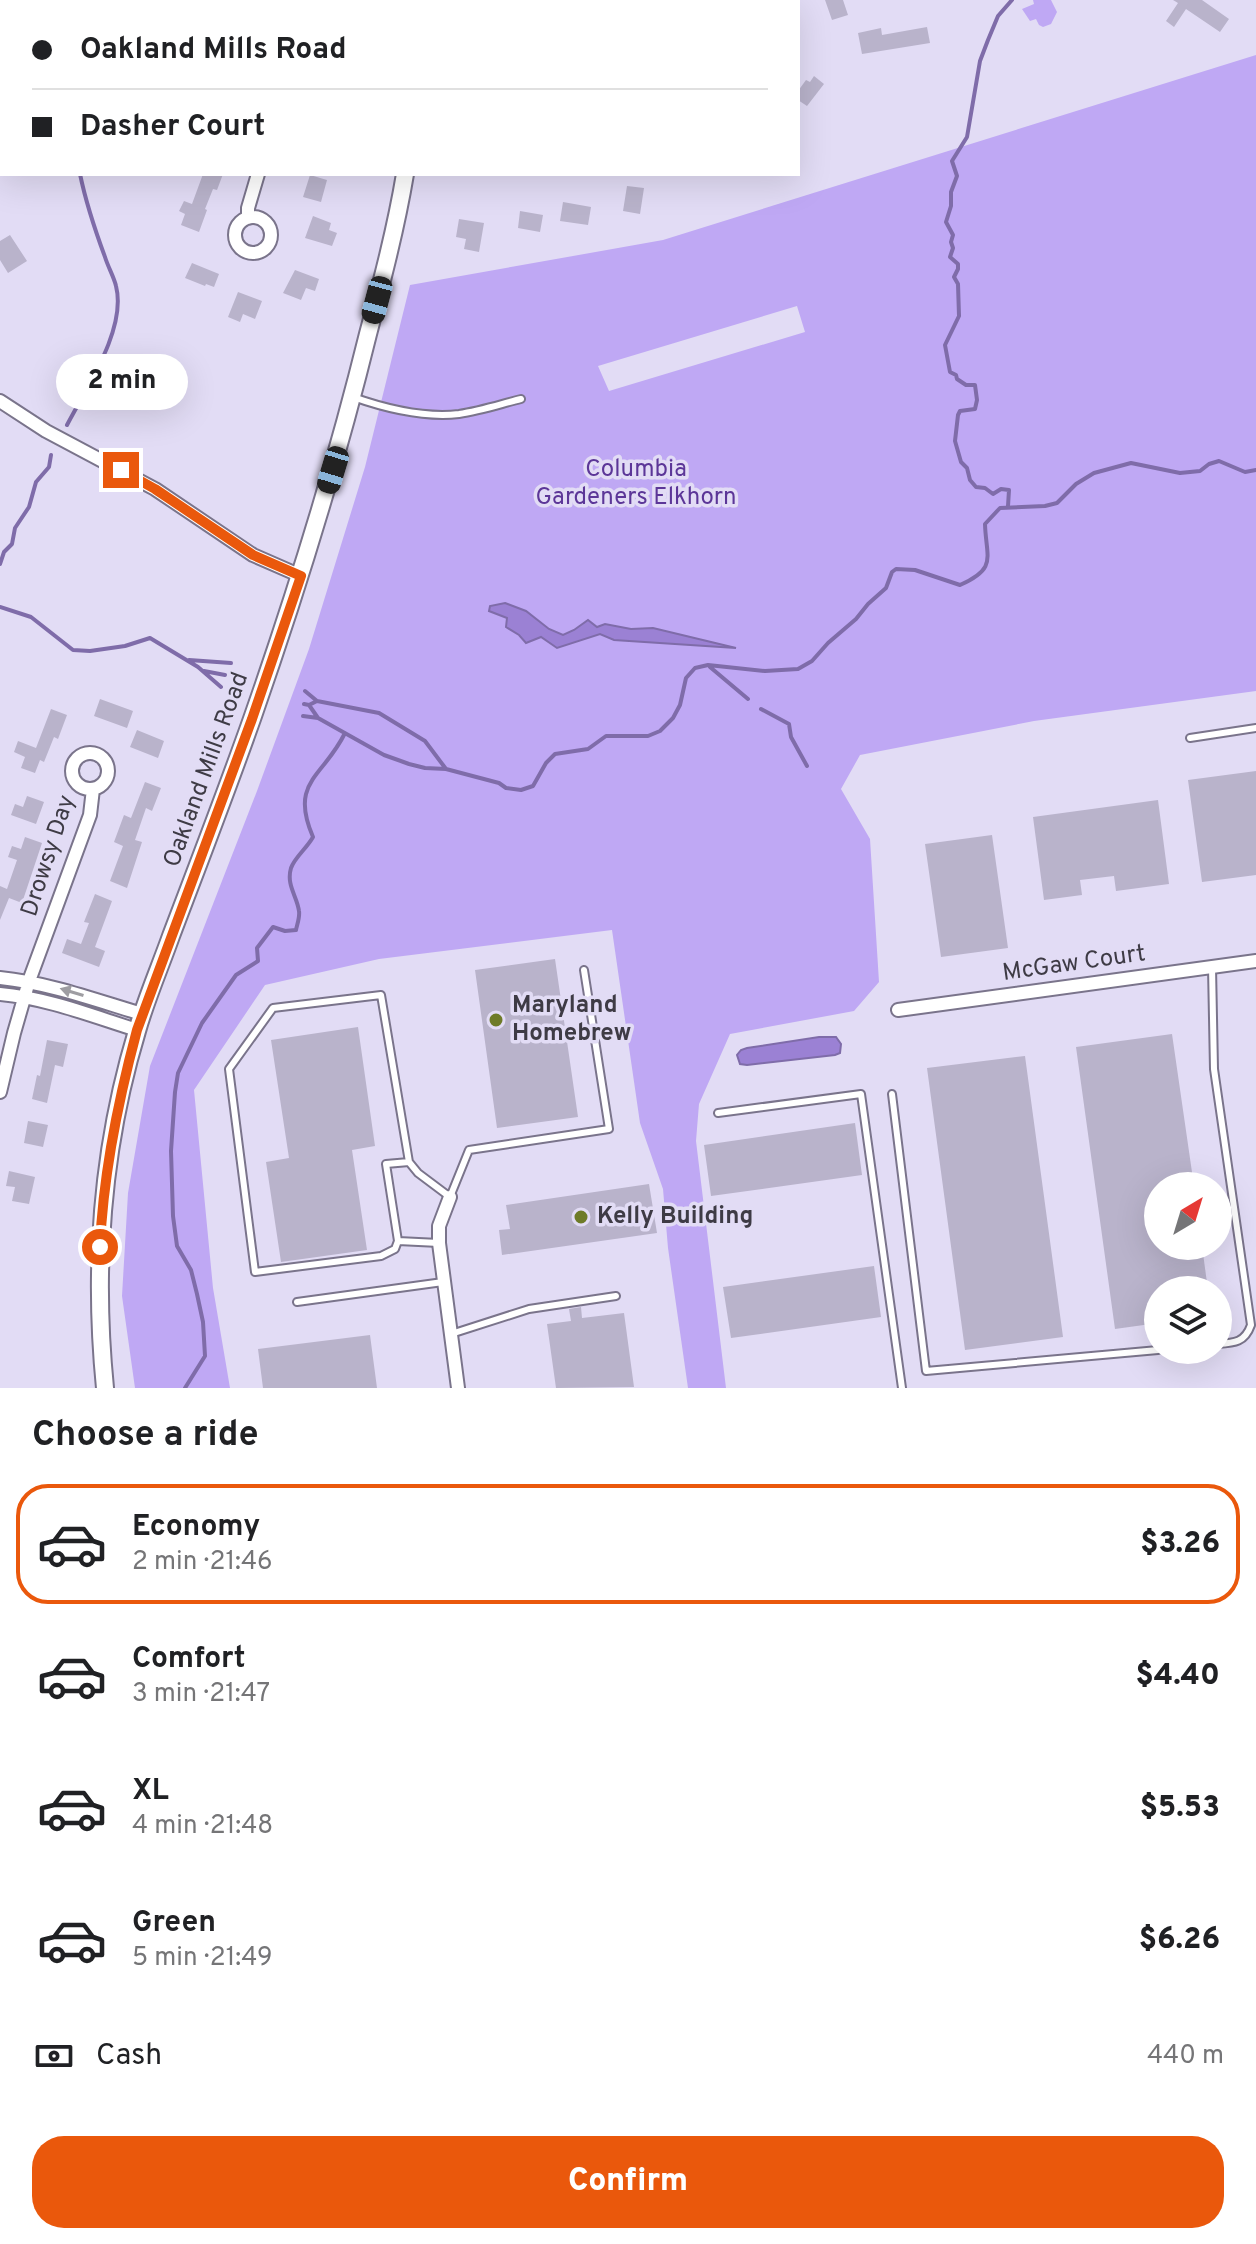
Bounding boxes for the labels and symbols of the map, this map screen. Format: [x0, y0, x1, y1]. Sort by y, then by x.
car [359, 274, 395, 326]
callout: 2 min [55, 354, 187, 410]
car [315, 444, 351, 496]
route end [103, 452, 139, 488]
park label: Columbia Gardeners Elkhorn [535, 455, 737, 513]
street label: Oakland Mills Road [158, 668, 256, 872]
street label: Drowsy Day [15, 792, 83, 920]
street label: McGaw Court [1001, 939, 1147, 989]
one-way arrow [60, 985, 84, 998]
place label: Maryland Homebrew [512, 991, 631, 1049]
marker: Maryland Homebrew [487, 1011, 505, 1029]
north arrow [1144, 1172, 1232, 1260]
place label: Kelly Building [597, 1202, 753, 1232]
marker: Kelly Building [572, 1208, 590, 1226]
route start [82, 1229, 118, 1265]

